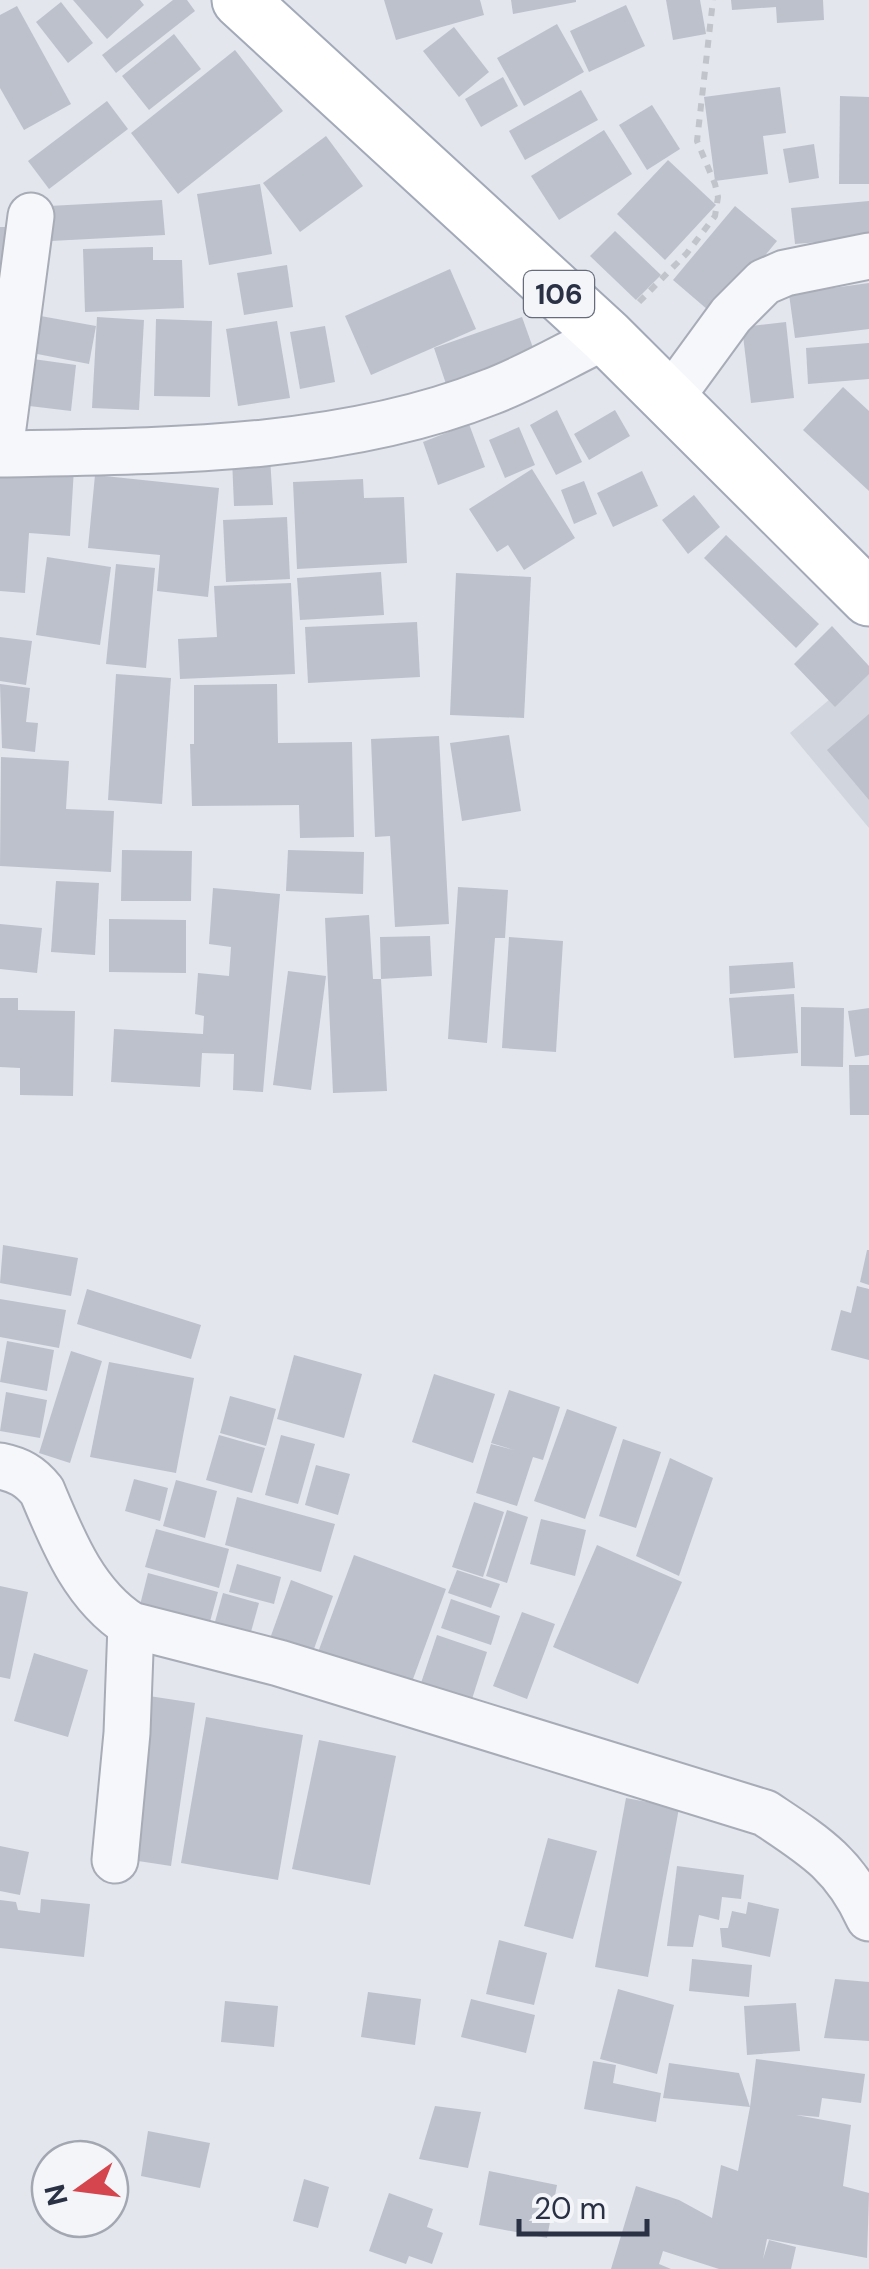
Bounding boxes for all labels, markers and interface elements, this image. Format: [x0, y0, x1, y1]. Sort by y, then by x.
road number: 106 [524, 271, 594, 317]
north arrow [30, 2139, 130, 2239]
scale bar [519, 2174, 646, 2236]
text: N [36, 2181, 77, 2209]
text: 20 m [534, 2189, 606, 2228]

